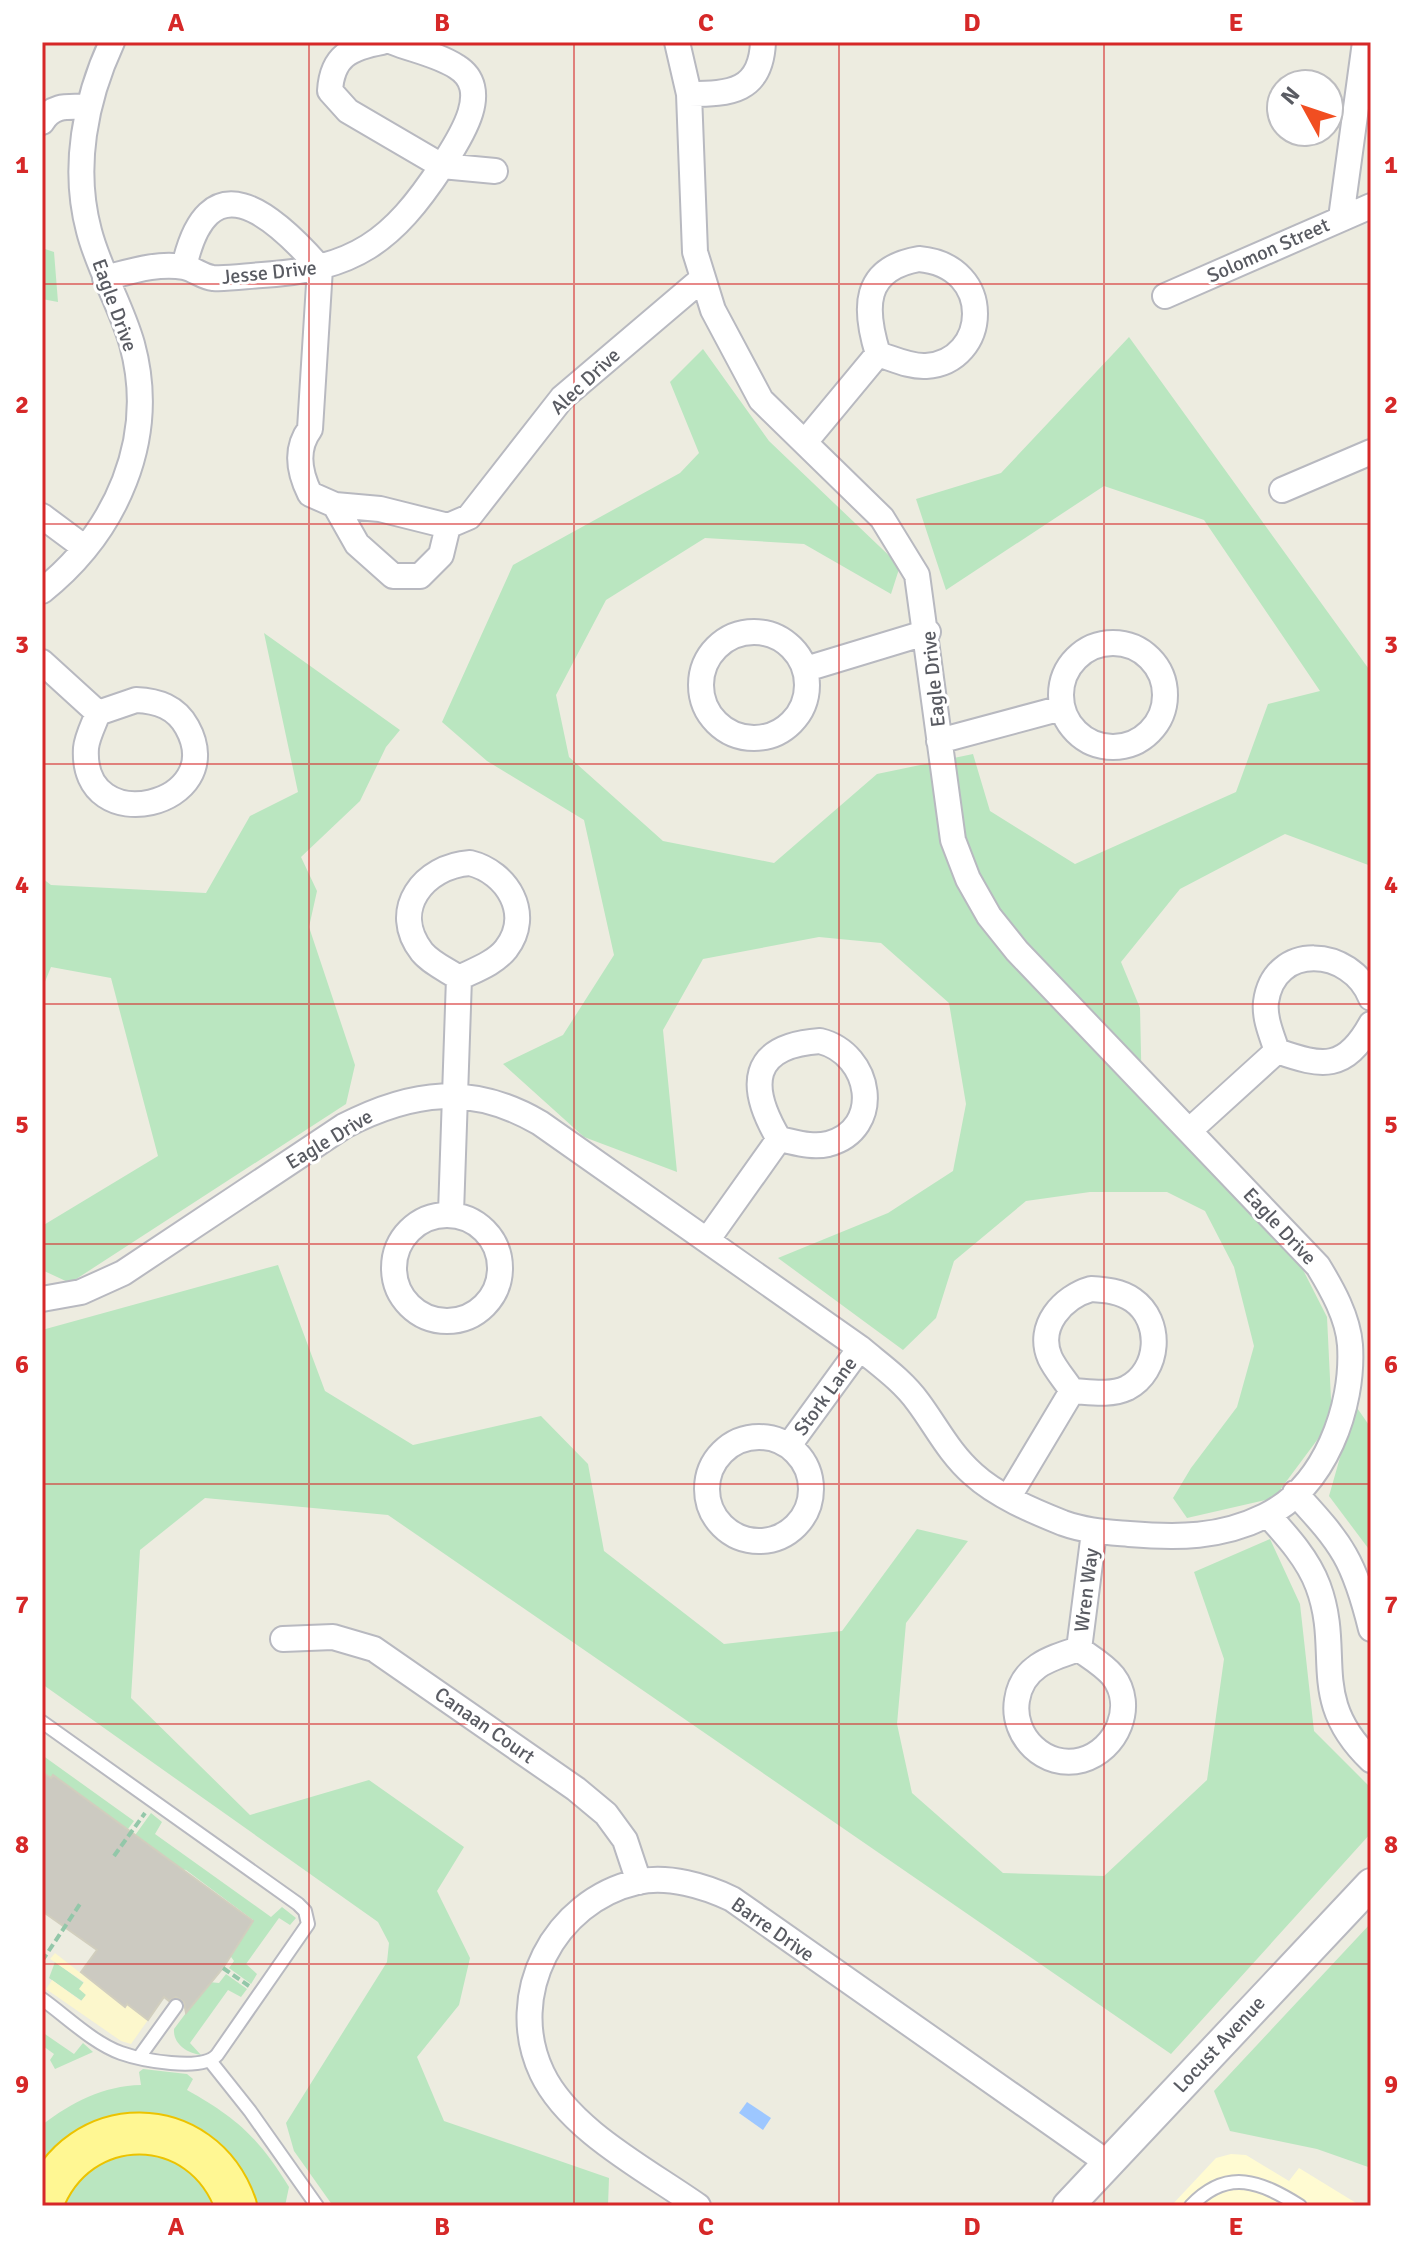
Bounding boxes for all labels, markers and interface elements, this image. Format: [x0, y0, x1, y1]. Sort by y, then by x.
text: A [168, 7, 185, 39]
text: B [434, 7, 450, 39]
text: C [698, 7, 714, 39]
text: D [963, 7, 981, 39]
text: E [1229, 7, 1243, 39]
north arrow [1265, 68, 1345, 148]
text: N [1275, 81, 1305, 110]
text: 1 [15, 149, 29, 181]
text: 1 [1384, 149, 1398, 181]
street label: Solomon Street [1203, 212, 1333, 289]
street label: Jesse Drive [220, 255, 318, 290]
street label: Eagle Drive [86, 256, 143, 355]
street label: Alec Drive [545, 343, 625, 420]
text: 2 [15, 389, 29, 421]
text: 2 [1384, 389, 1398, 421]
text: 3 [15, 629, 29, 661]
text: 3 [1384, 629, 1398, 661]
street label: Eagle Drive [916, 630, 951, 728]
text: 4 [15, 869, 29, 901]
text: 4 [1384, 869, 1398, 901]
street label: Eagle Drive [281, 1104, 377, 1175]
text: 5 [15, 1109, 29, 1141]
text: 5 [1384, 1109, 1398, 1141]
street label: Eagle Drive [1238, 1182, 1322, 1270]
text: 6 [15, 1349, 29, 1381]
text: 6 [1384, 1349, 1398, 1381]
street label: Stork Lane [788, 1352, 862, 1441]
street label: Wren Way [1069, 1546, 1104, 1634]
text: 7 [15, 1589, 29, 1621]
text: 7 [1384, 1589, 1398, 1621]
street label: Canaan Court [430, 1682, 540, 1769]
text: 8 [15, 1829, 29, 1861]
text: 8 [1384, 1829, 1398, 1861]
street label: Barre Drive [726, 1892, 819, 1967]
street label: Locust Avenue [1168, 1991, 1271, 2098]
text: 9 [15, 2069, 29, 2101]
text: 9 [1384, 2069, 1398, 2101]
text: A [168, 2211, 185, 2243]
text: B [434, 2211, 450, 2243]
text: C [698, 2211, 714, 2243]
text: D [963, 2211, 981, 2243]
text: E [1229, 2211, 1243, 2243]

